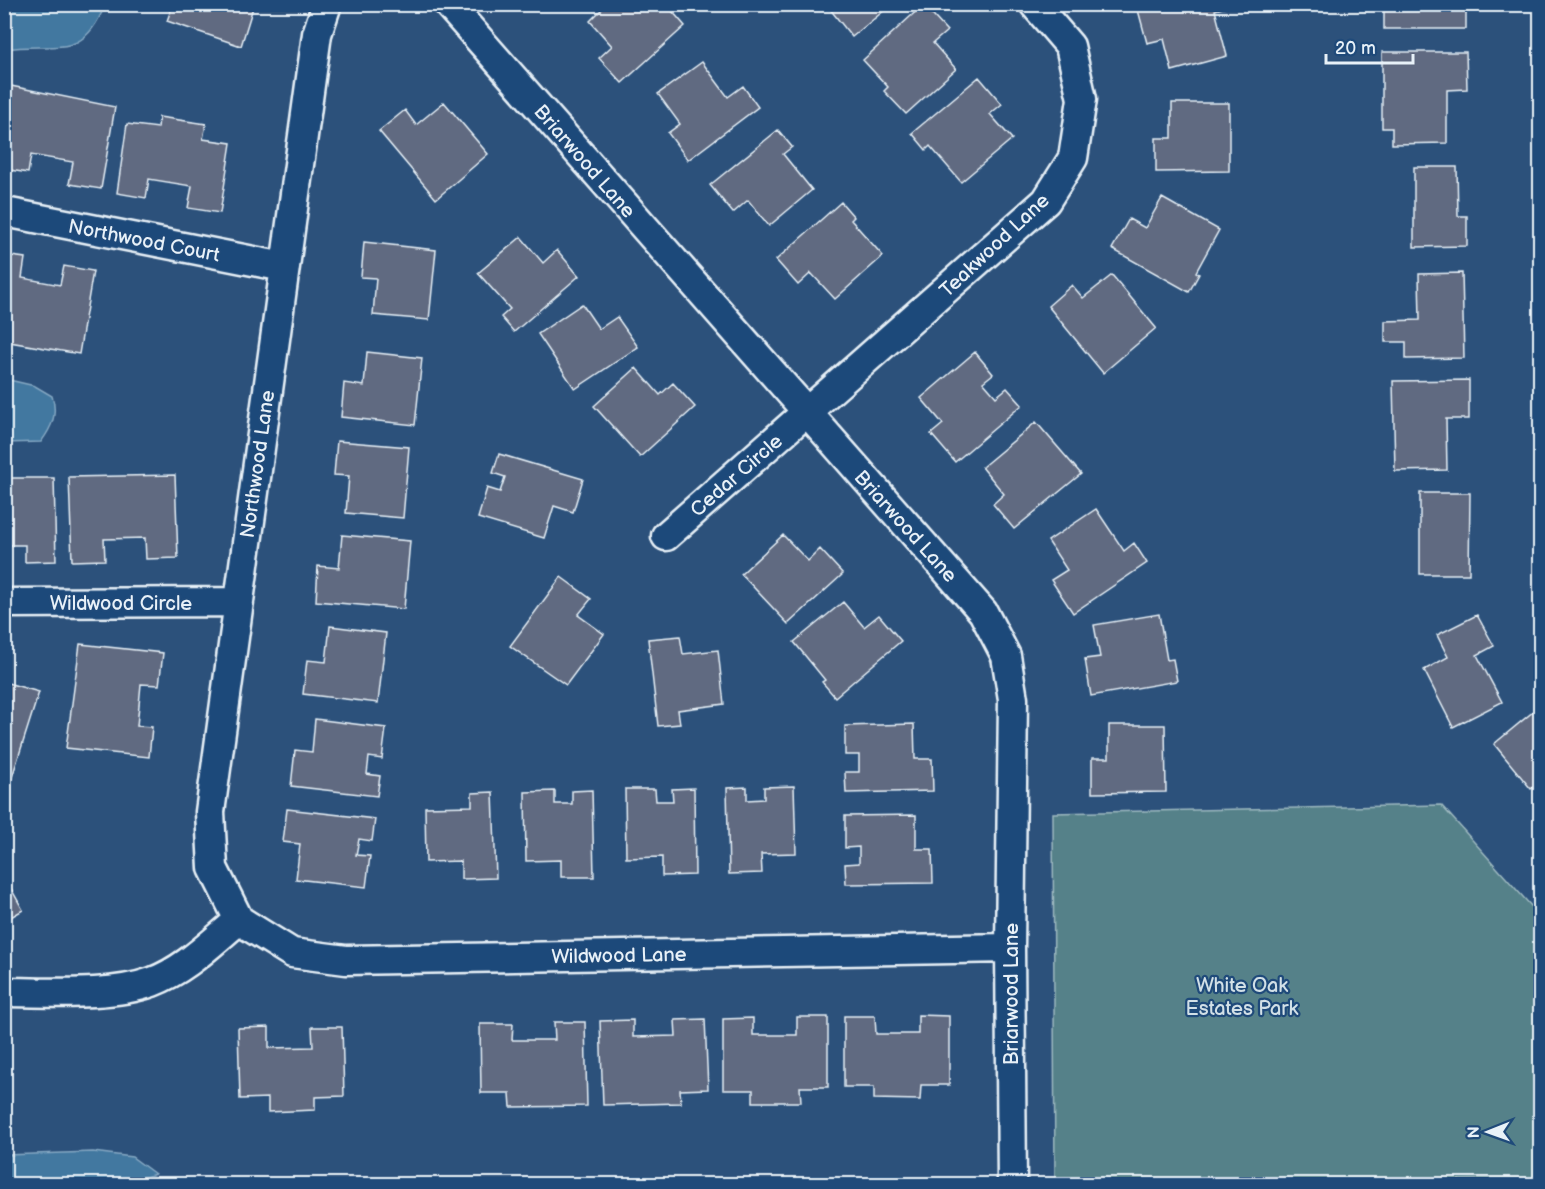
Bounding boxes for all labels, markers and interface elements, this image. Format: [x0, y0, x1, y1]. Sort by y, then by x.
scale bar [1326, 27, 1413, 65]
text: 20 m [1335, 38, 1376, 59]
street label: Briarwood Lane [528, 100, 640, 223]
street label: Teakwood Lane [935, 189, 1055, 303]
street label: Northwood Court [66, 215, 222, 267]
street label: Northwood Lane [236, 389, 280, 540]
street label: Cedar Circle [686, 429, 788, 522]
street label: Briarwood Lane [849, 466, 962, 588]
street label: Wildwood Circle [50, 592, 192, 616]
street label: Briarwood Lane [1000, 923, 1024, 1065]
street label: Wildwood Lane [551, 943, 687, 969]
park label: White Oak Estates Park [1186, 974, 1299, 1021]
north arrow [1458, 1102, 1518, 1162]
text: N [1465, 1126, 1484, 1138]

